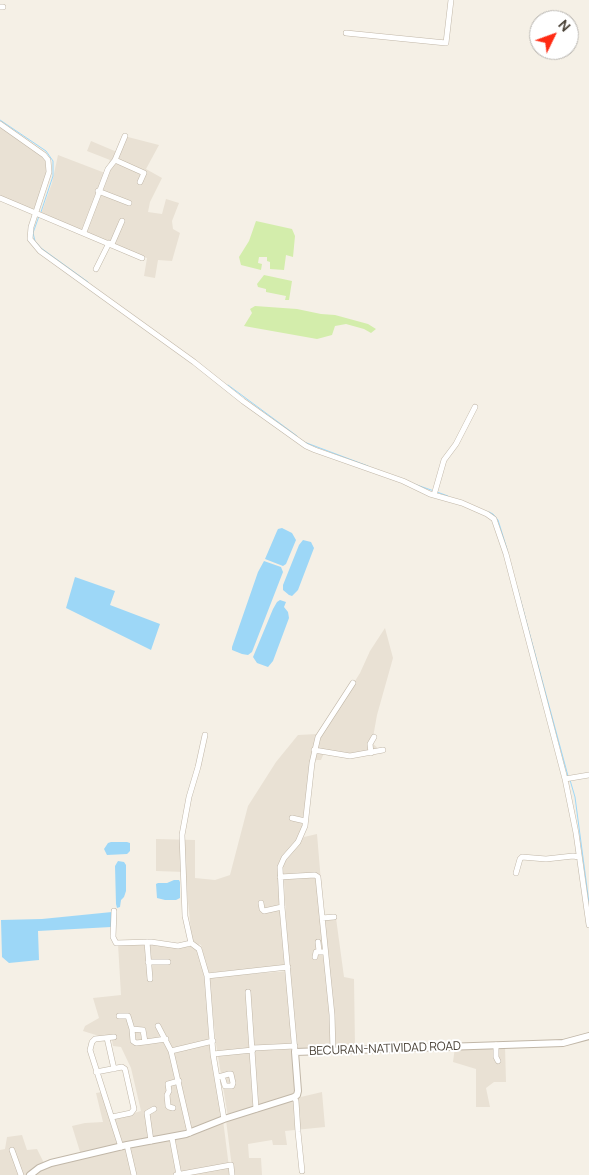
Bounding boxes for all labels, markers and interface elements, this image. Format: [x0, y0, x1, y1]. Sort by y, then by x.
north arrow [529, 10, 579, 60]
text: N [554, 15, 575, 35]
street label: BECURAN-NATIVIDAD ROAD [309, 1039, 461, 1059]

